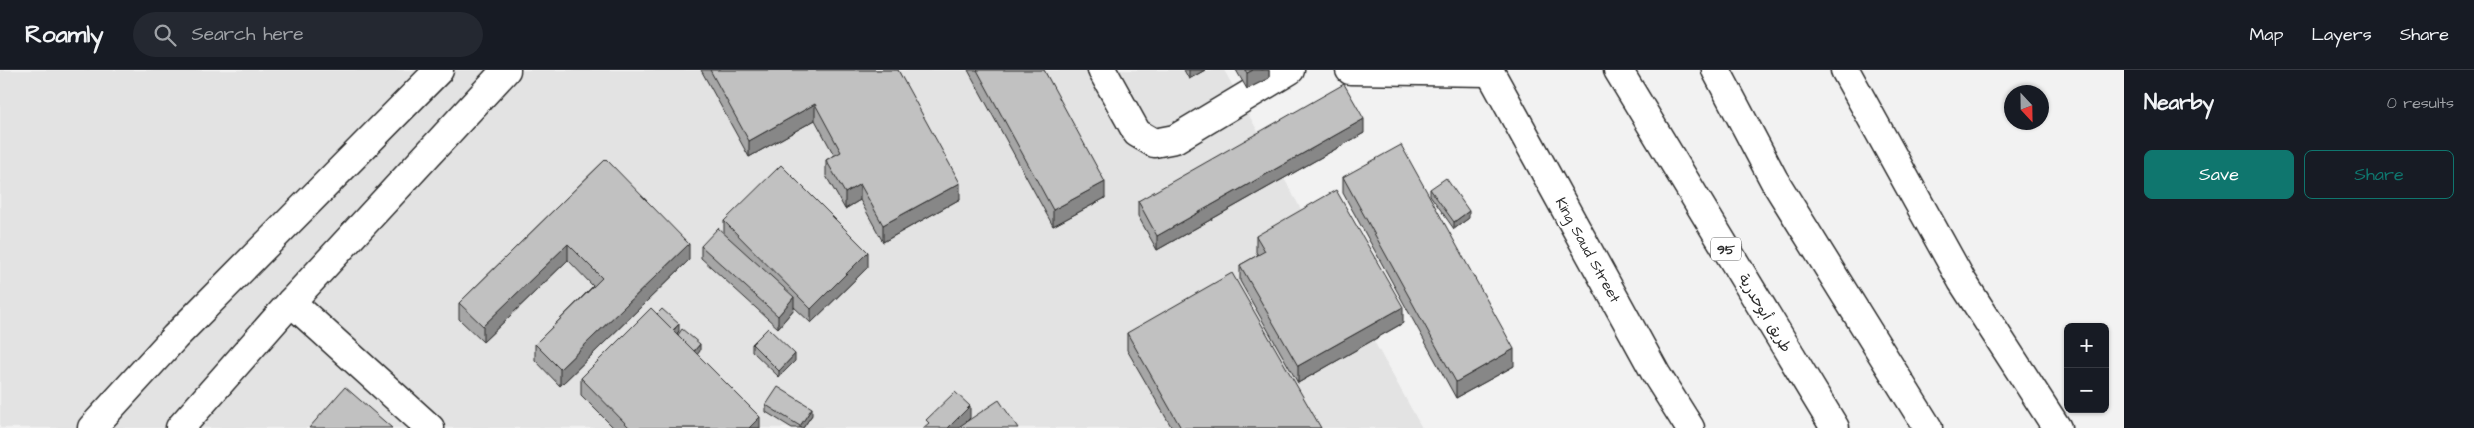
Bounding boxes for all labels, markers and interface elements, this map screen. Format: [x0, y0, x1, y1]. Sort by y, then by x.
search box [133, 12, 483, 57]
text: Roamly [25, 18, 103, 52]
icon: search [151, 21, 179, 49]
text: Search here [191, 21, 304, 48]
text: Map [2249, 22, 2283, 47]
text: Layers [2311, 22, 2372, 47]
text: Share [2400, 22, 2449, 47]
north arrow [2004, 85, 2049, 130]
text: Nearby [2144, 88, 2214, 117]
text: 0 results [2387, 92, 2454, 114]
button: Save [2144, 150, 2294, 199]
button: Share [2304, 150, 2454, 199]
street label: King Saud Street [1549, 194, 1625, 307]
road number: 95 [1711, 238, 1741, 260]
street label: طريق أبوحدرية [1733, 270, 1796, 357]
map controls [2064, 323, 2109, 413]
button: + [2064, 323, 2109, 368]
button: − [2064, 368, 2109, 413]

